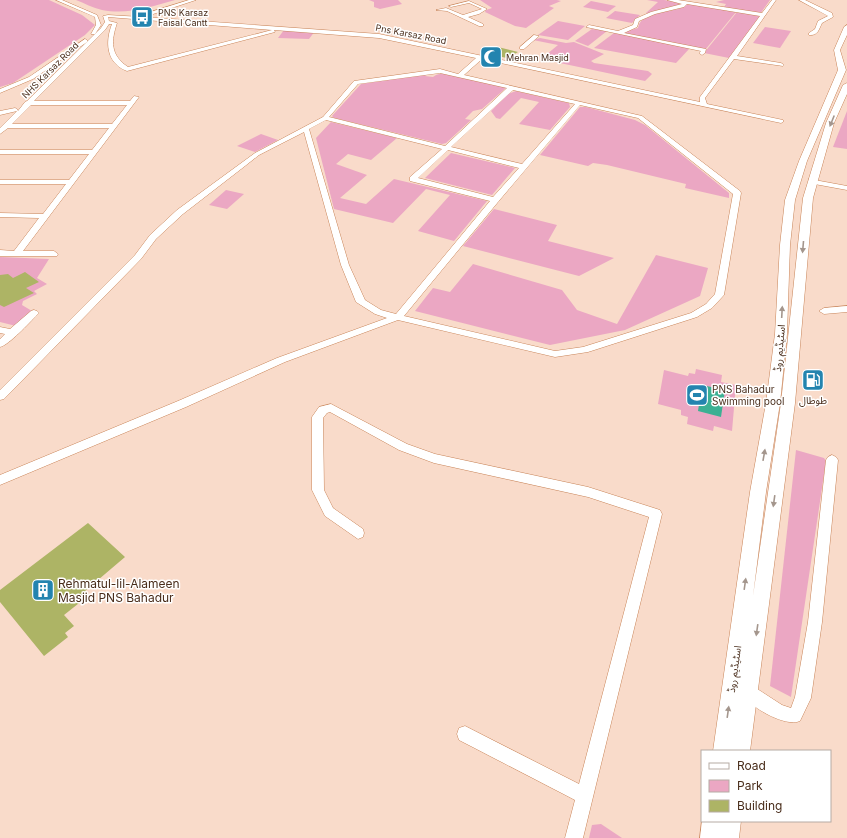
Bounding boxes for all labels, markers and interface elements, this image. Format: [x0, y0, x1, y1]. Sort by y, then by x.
bus stop icon: PNS Karsaz Faisal Cantt [129, 4, 155, 30]
place label: PNS Karsaz Faisal Cantt [158, 7, 208, 28]
street label: Pns Karsaz Road [375, 22, 447, 46]
street label: NHS Karsaz Road [19, 39, 81, 101]
mosque icon: Mehran Masjid [478, 44, 504, 70]
place label: Mehran Masjid [506, 52, 569, 63]
one-way arrow [828, 115, 834, 127]
one-way arrow [800, 241, 806, 253]
one-way arrow [778, 306, 785, 318]
street label: اسٹیڈیم روڈ [771, 324, 789, 372]
fuel station icon: طوطال [800, 367, 826, 393]
sports icon: PNS Bahadur Swimming pool [684, 382, 710, 408]
place label: PNS Bahadur Swimming pool [712, 383, 784, 407]
place label: طوطال [799, 394, 827, 407]
one-way arrow [761, 449, 767, 461]
one-way arrow [771, 495, 777, 507]
place label: Rehmatul-lil-Alameen Masjid PNS Bahadur [58, 576, 180, 605]
building icon: Rehmatul-lil-Alameen Masjid PNS Bahadur [30, 577, 56, 603]
one-way arrow [742, 577, 749, 590]
one-way arrow [753, 624, 760, 636]
street label: اسٹیڈیم روڈ [725, 645, 745, 694]
one-way arrow [725, 706, 731, 718]
legend [701, 750, 831, 822]
text: Road [737, 758, 766, 773]
text: Park [737, 778, 763, 793]
text: Building [737, 798, 782, 813]

